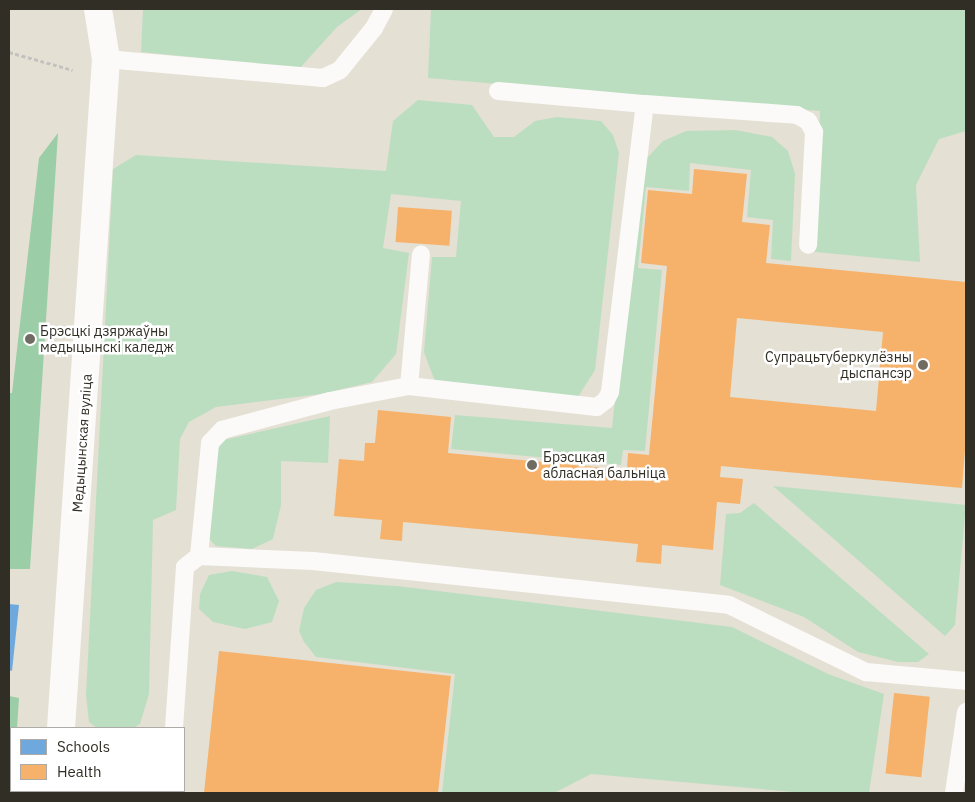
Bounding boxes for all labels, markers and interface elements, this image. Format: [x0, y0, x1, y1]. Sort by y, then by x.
place label: Брэсцкі дзяржаўны медыцынскі каледж [40, 323, 174, 356]
marker: Брэсцкі дзяржаўны медыцынскі каледж [24, 333, 36, 345]
place label: Супрацьтуберкулёзны дыспансэр [765, 349, 912, 382]
marker: Супрацьтуберкулёзны дыспансэр [916, 358, 930, 372]
street label: Медыцынская вуліца [69, 373, 95, 513]
place label: Брэсцкая абласная бальніца [543, 449, 666, 482]
marker: Брэсцкая абласная бальніца [525, 458, 539, 472]
legend [10, 727, 185, 792]
text: Schools [57, 737, 110, 756]
text: Health [57, 762, 102, 781]

